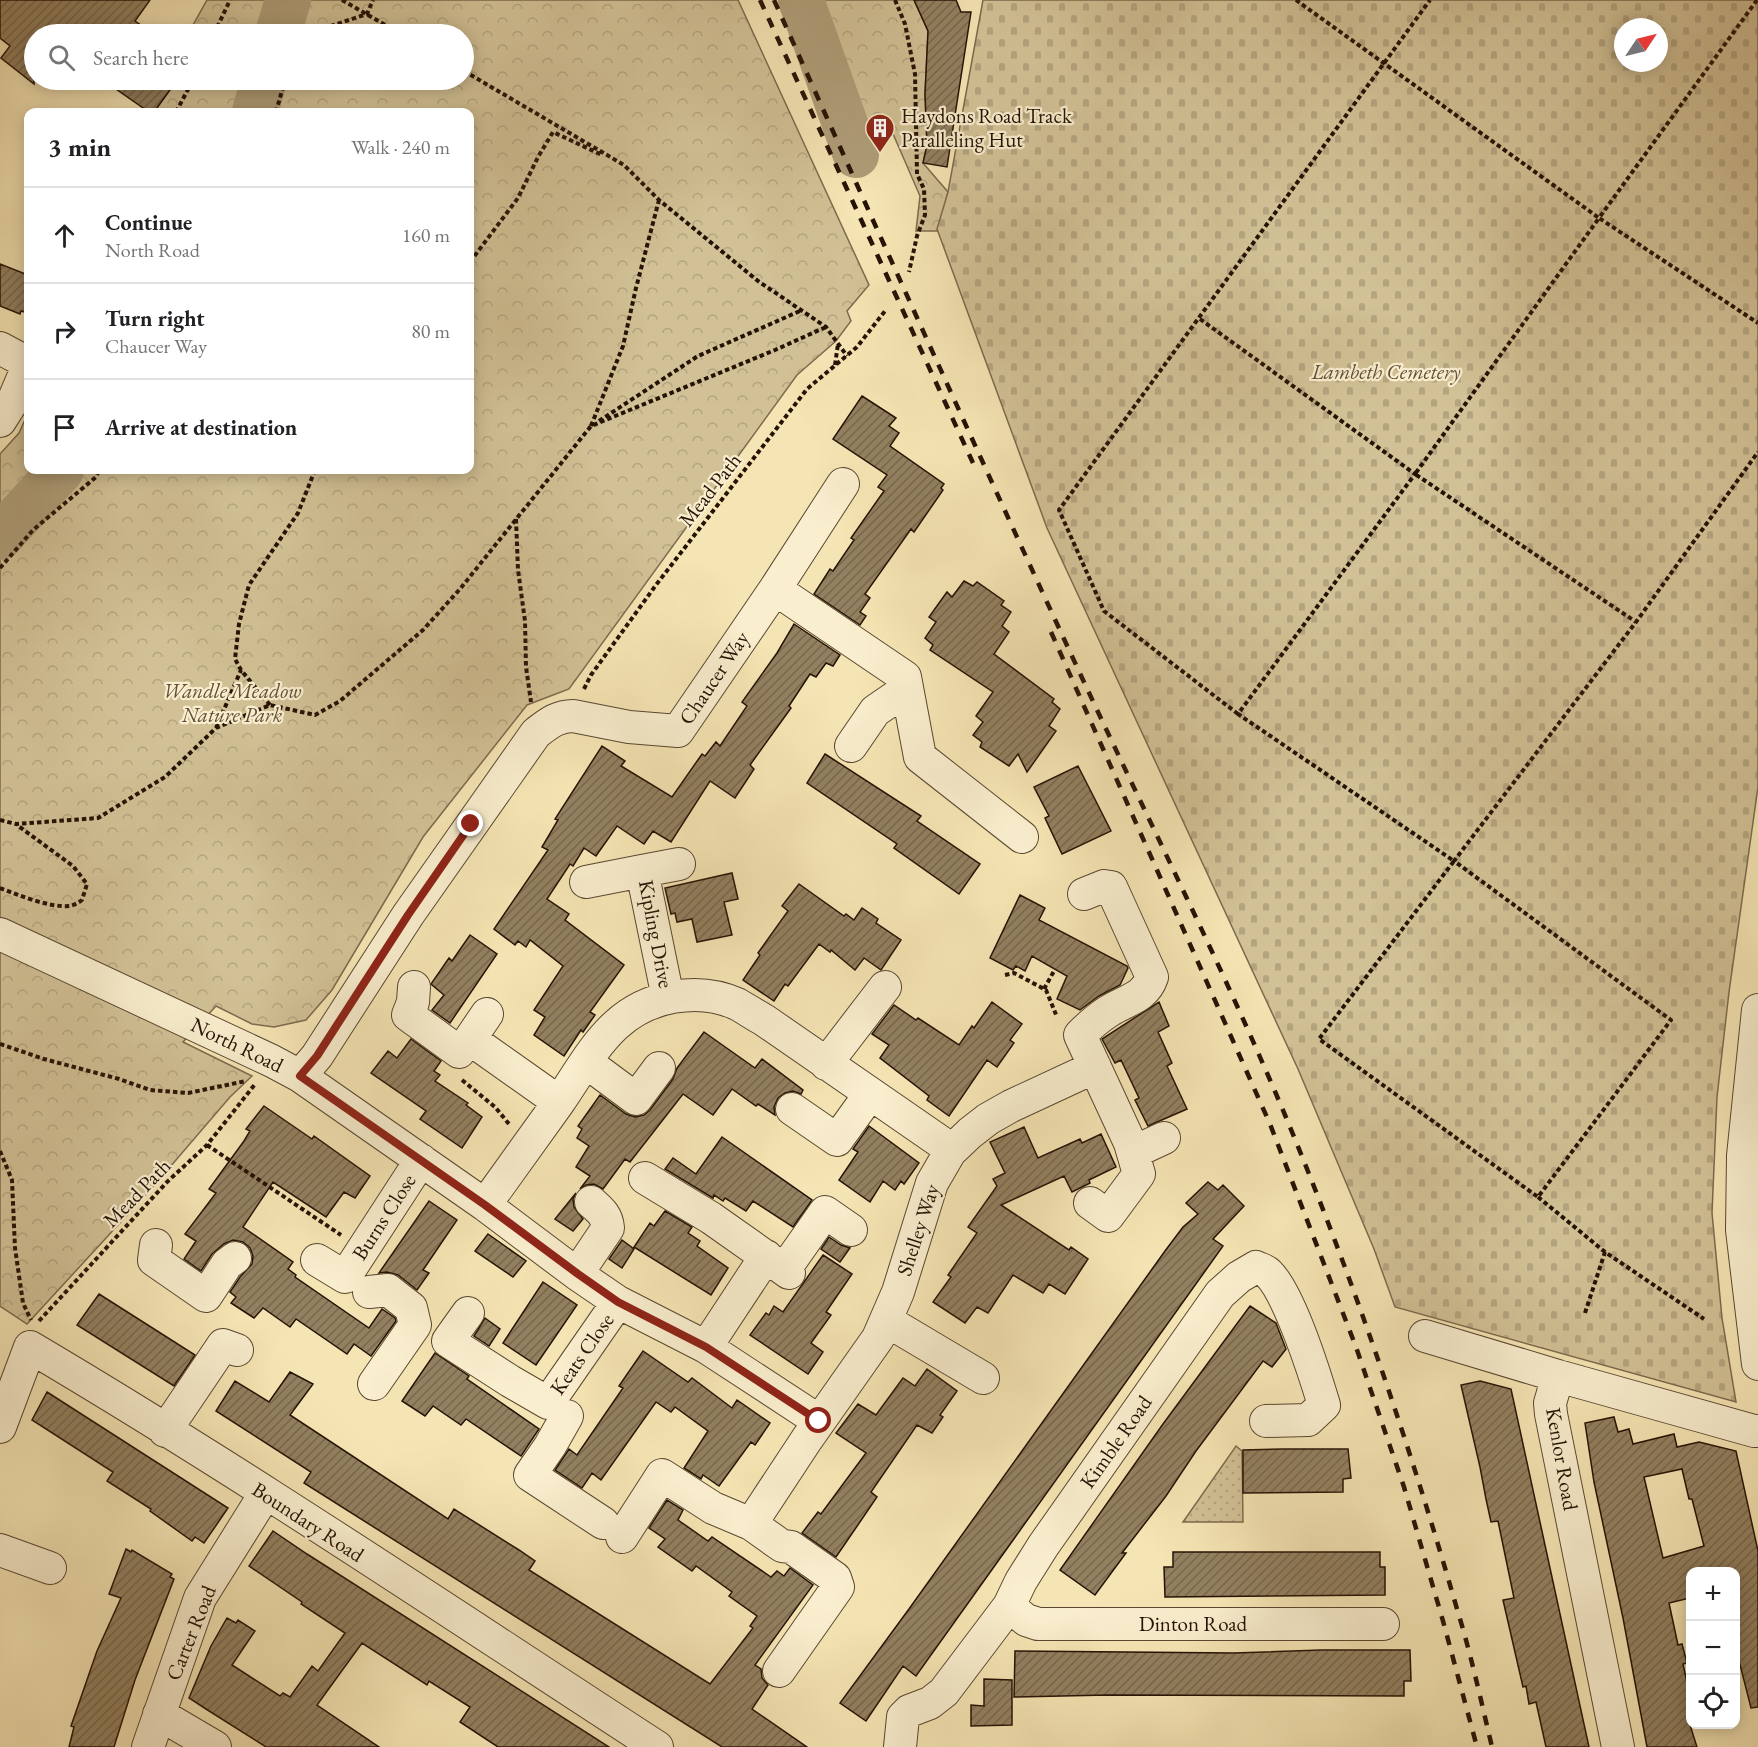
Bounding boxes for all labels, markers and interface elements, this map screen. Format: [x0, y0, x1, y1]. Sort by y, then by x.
north arrow [1614, 18, 1668, 72]
search box [24, 24, 474, 90]
icon: search [45, 41, 78, 74]
text: Search here [93, 43, 188, 72]
place label: Haydons Road Track Paralleling Hut [901, 102, 1073, 153]
building icon: Haydons Road Track Paralleling Hut [864, 112, 896, 154]
text: 3 min [48, 130, 111, 164]
text: Walk · 240 m [351, 134, 450, 160]
text: Continue [105, 208, 192, 237]
icon: ahead [48, 219, 81, 252]
text: 160 m [402, 222, 450, 248]
text: North Road [105, 237, 200, 263]
text: Turn right [105, 304, 204, 333]
icon: right [48, 315, 81, 348]
text: 80 m [411, 318, 450, 344]
text: Chaucer Way [105, 333, 207, 359]
park label: Lambeth Cemetery [1311, 358, 1461, 385]
icon: arrive [48, 411, 81, 444]
text: Arrive at destination [105, 413, 297, 442]
street label: Mead Path [672, 447, 747, 532]
street label: Chaucer Way [672, 625, 755, 730]
park label: Wandle Meadow Nature Park [163, 677, 301, 728]
route end [457, 810, 483, 836]
street label: Kipling Drive [633, 878, 680, 990]
street label: North Road [187, 1011, 288, 1079]
street label: Mead Path [97, 1152, 176, 1233]
street label: Burns Close [346, 1168, 422, 1265]
street label: Shelley Way [890, 1180, 945, 1279]
street label: Keats Close [544, 1308, 620, 1400]
street label: Kimble Road [1074, 1390, 1158, 1494]
street label: Kenlor Road [1540, 1405, 1585, 1513]
route start [805, 1407, 831, 1433]
street label: Boundary Road [247, 1475, 370, 1568]
map controls [1686, 1567, 1740, 1729]
button: + [1686, 1567, 1740, 1621]
street label: Carter Road [159, 1581, 222, 1684]
street label: Dinton Road [1139, 1610, 1248, 1637]
button: − [1686, 1621, 1740, 1675]
button: locate [1686, 1675, 1740, 1729]

